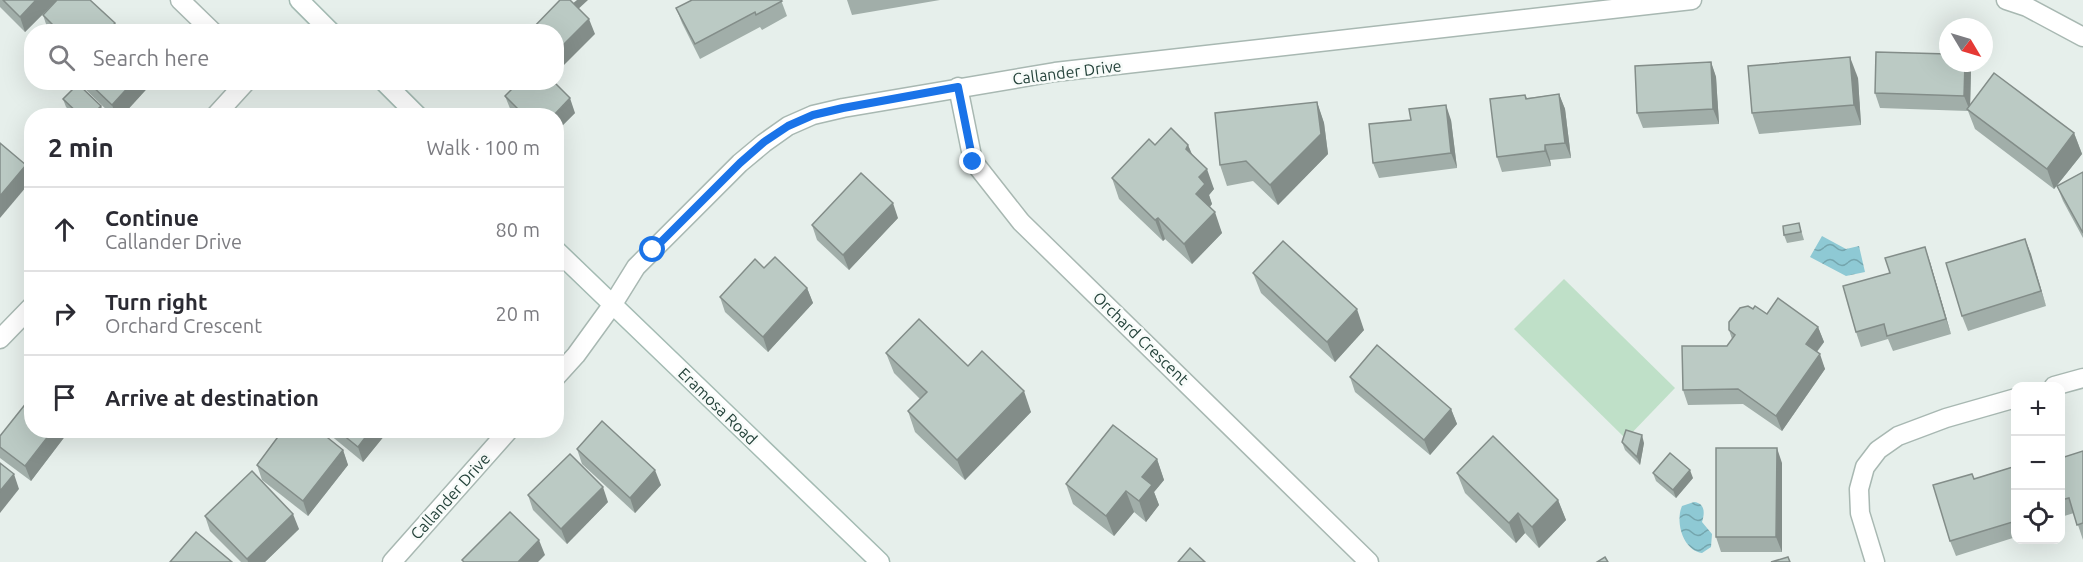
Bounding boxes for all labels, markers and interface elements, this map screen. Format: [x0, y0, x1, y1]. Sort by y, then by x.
north arrow [1939, 18, 1993, 72]
search box [24, 24, 564, 90]
icon: search [45, 41, 78, 74]
text: Search here [93, 45, 209, 70]
street label: Callander Drive [1012, 56, 1122, 88]
text: 2 min [48, 133, 114, 162]
text: Walk · 100 m [427, 136, 540, 159]
route end [959, 148, 985, 174]
text: Continue [105, 205, 199, 230]
icon: ahead [48, 213, 81, 246]
text: 80 m [496, 218, 540, 241]
text: Callander Drive [105, 230, 242, 253]
route start [639, 236, 665, 262]
street label: Orchard Crescent [1090, 288, 1193, 389]
text: Turn right [105, 289, 207, 314]
icon: right [48, 297, 81, 330]
text: 20 m [496, 302, 540, 325]
text: Orchard Crescent [105, 314, 262, 337]
street label: Eramosa Road [675, 364, 761, 448]
icon: arrive [48, 381, 81, 414]
map controls [2011, 382, 2065, 544]
button: + [2011, 382, 2065, 436]
text: Arrive at destination [105, 385, 319, 410]
button: − [2011, 436, 2065, 490]
street label: Callander Drive [407, 449, 493, 543]
button: locate [2011, 490, 2065, 544]

